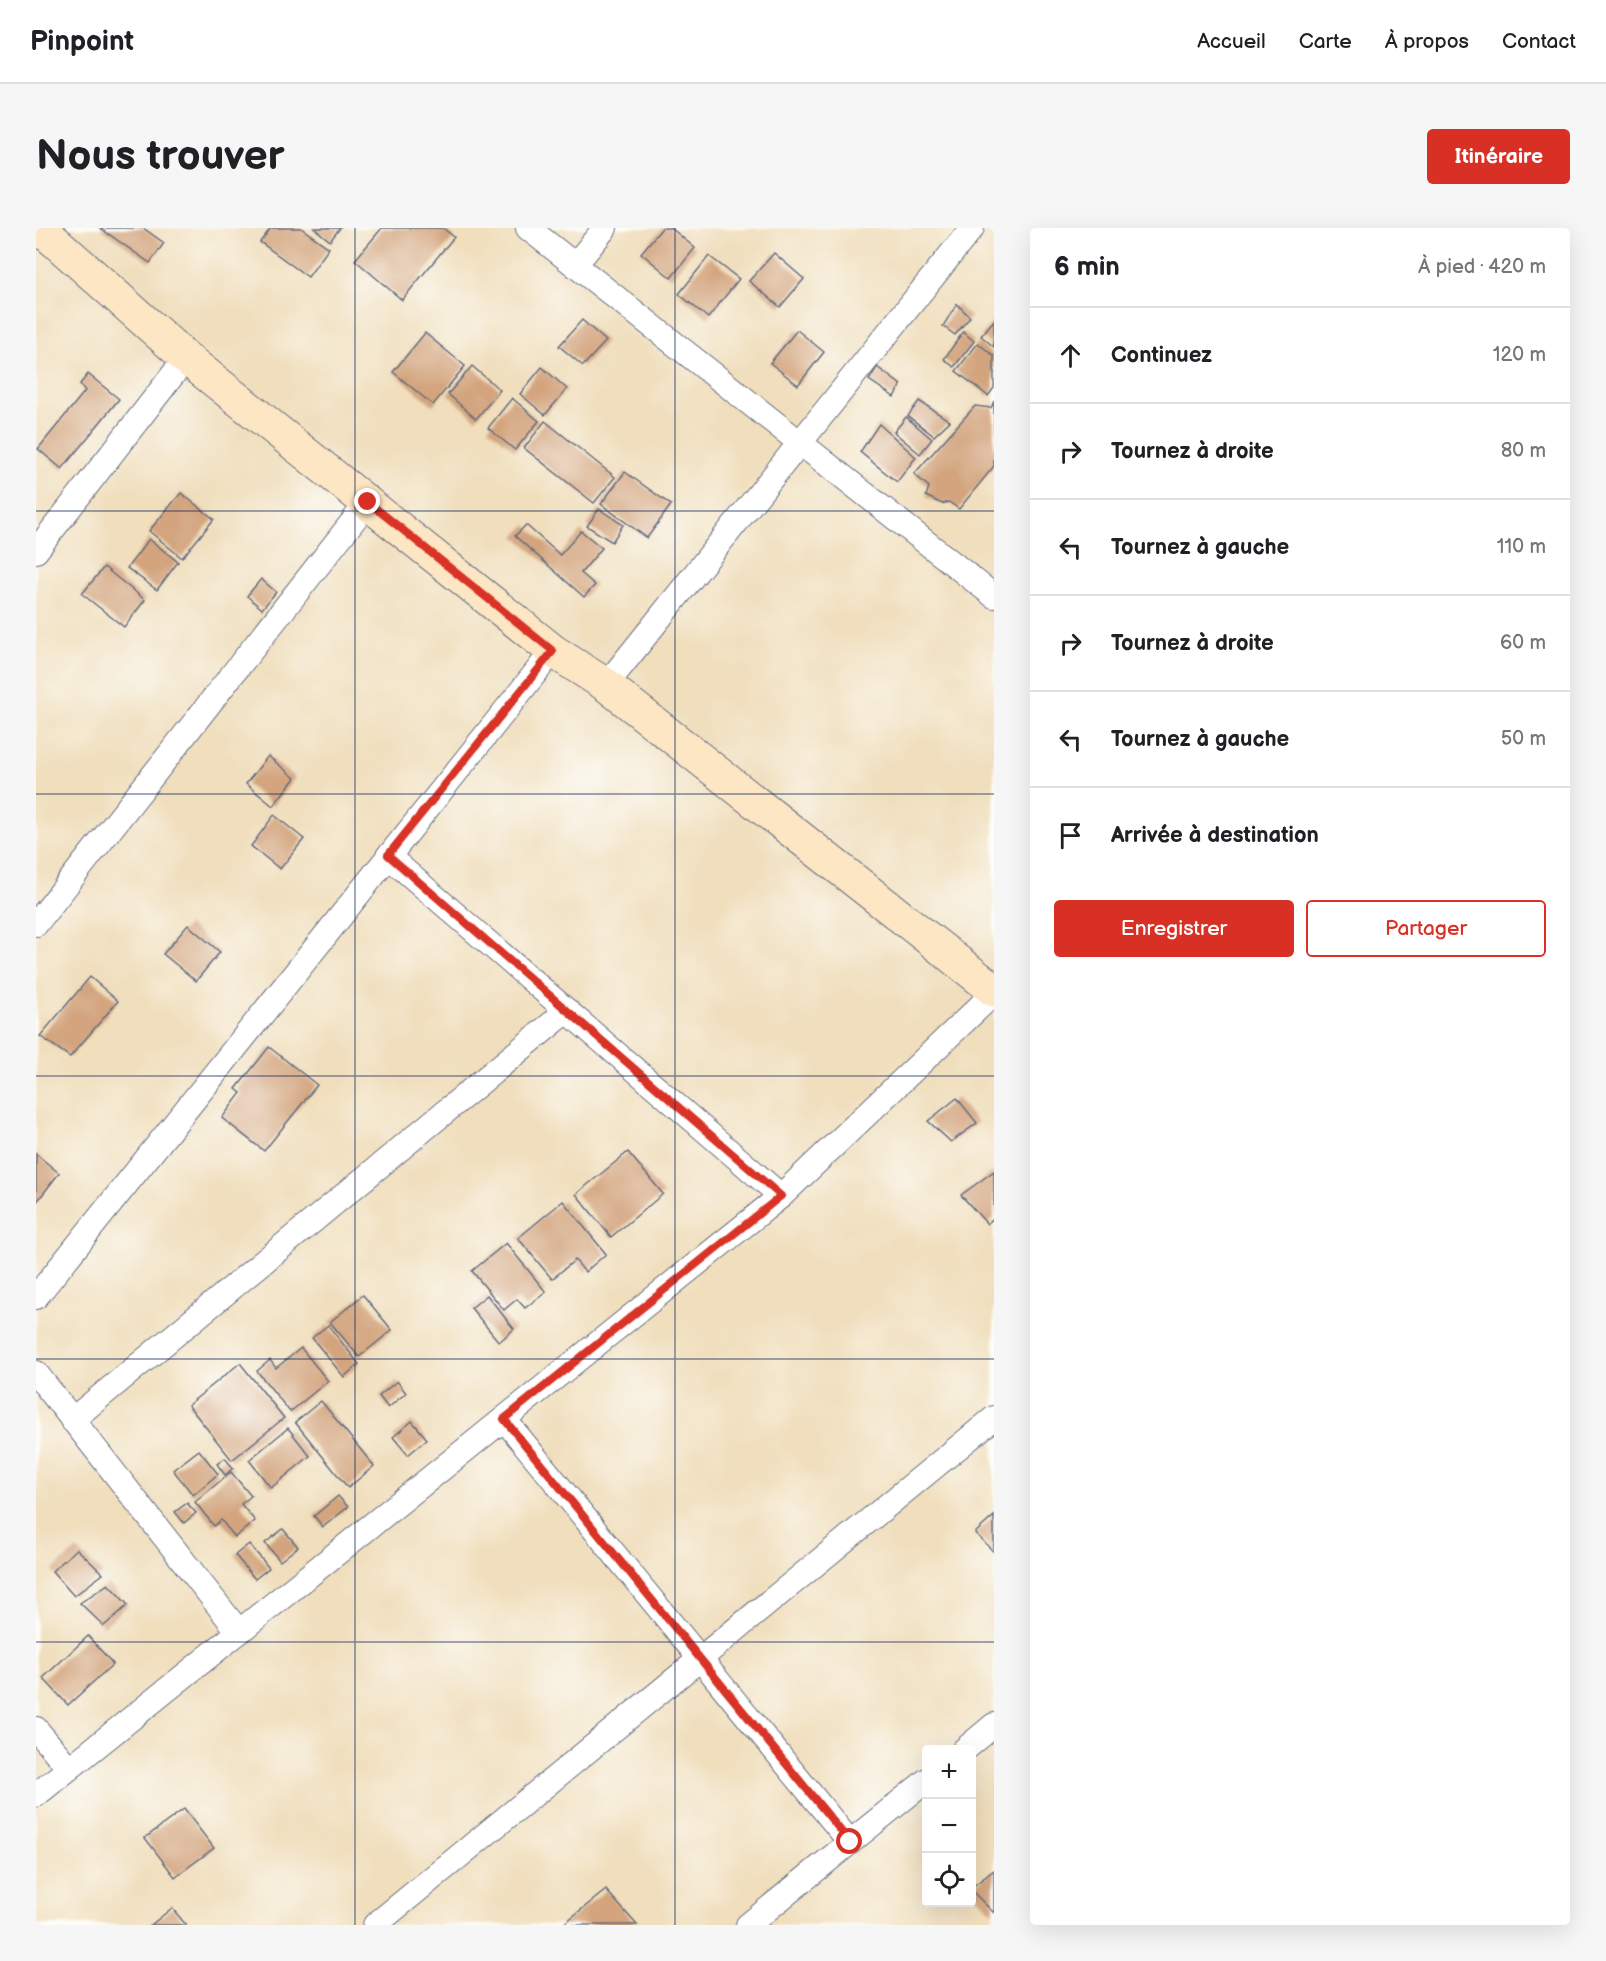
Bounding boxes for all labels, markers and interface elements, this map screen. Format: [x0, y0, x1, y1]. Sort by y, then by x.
text: Pinpoint [30, 25, 134, 58]
text: Accueil [1197, 29, 1266, 54]
text: Carte [1299, 29, 1352, 54]
text: À propos [1385, 29, 1469, 54]
text: Contact [1502, 29, 1576, 54]
button: Itinéraire [1427, 129, 1570, 184]
text: Nous trouver [36, 131, 284, 182]
text: 6 min [1054, 252, 1120, 283]
text: À pied · 420 m [1418, 255, 1546, 279]
icon: ahead [1054, 339, 1087, 372]
text: Continuez [1111, 342, 1212, 369]
text: 120 m [1493, 343, 1546, 367]
icon: right [1054, 435, 1087, 468]
text: Tournez à droite [1111, 438, 1274, 465]
text: 80 m [1501, 439, 1546, 463]
route end [354, 488, 380, 514]
icon: left [1054, 531, 1087, 564]
text: Tournez à gauche [1111, 534, 1289, 561]
text: 110 m [1497, 535, 1546, 559]
icon: right [1054, 627, 1087, 660]
text: Tournez à droite [1111, 630, 1274, 657]
text: 60 m [1500, 631, 1546, 655]
icon: left [1054, 723, 1087, 756]
text: Tournez à gauche [1111, 726, 1289, 753]
text: 50 m [1501, 727, 1546, 751]
icon: arrive [1054, 819, 1087, 852]
text: Arrivée à destination [1111, 822, 1319, 849]
button: Enregistrer [1054, 900, 1294, 957]
button: Partager [1306, 900, 1546, 957]
map controls [922, 1745, 976, 1907]
button: + [922, 1745, 976, 1799]
button: − [922, 1799, 976, 1853]
route start [836, 1828, 862, 1854]
button: locate [922, 1853, 976, 1907]

